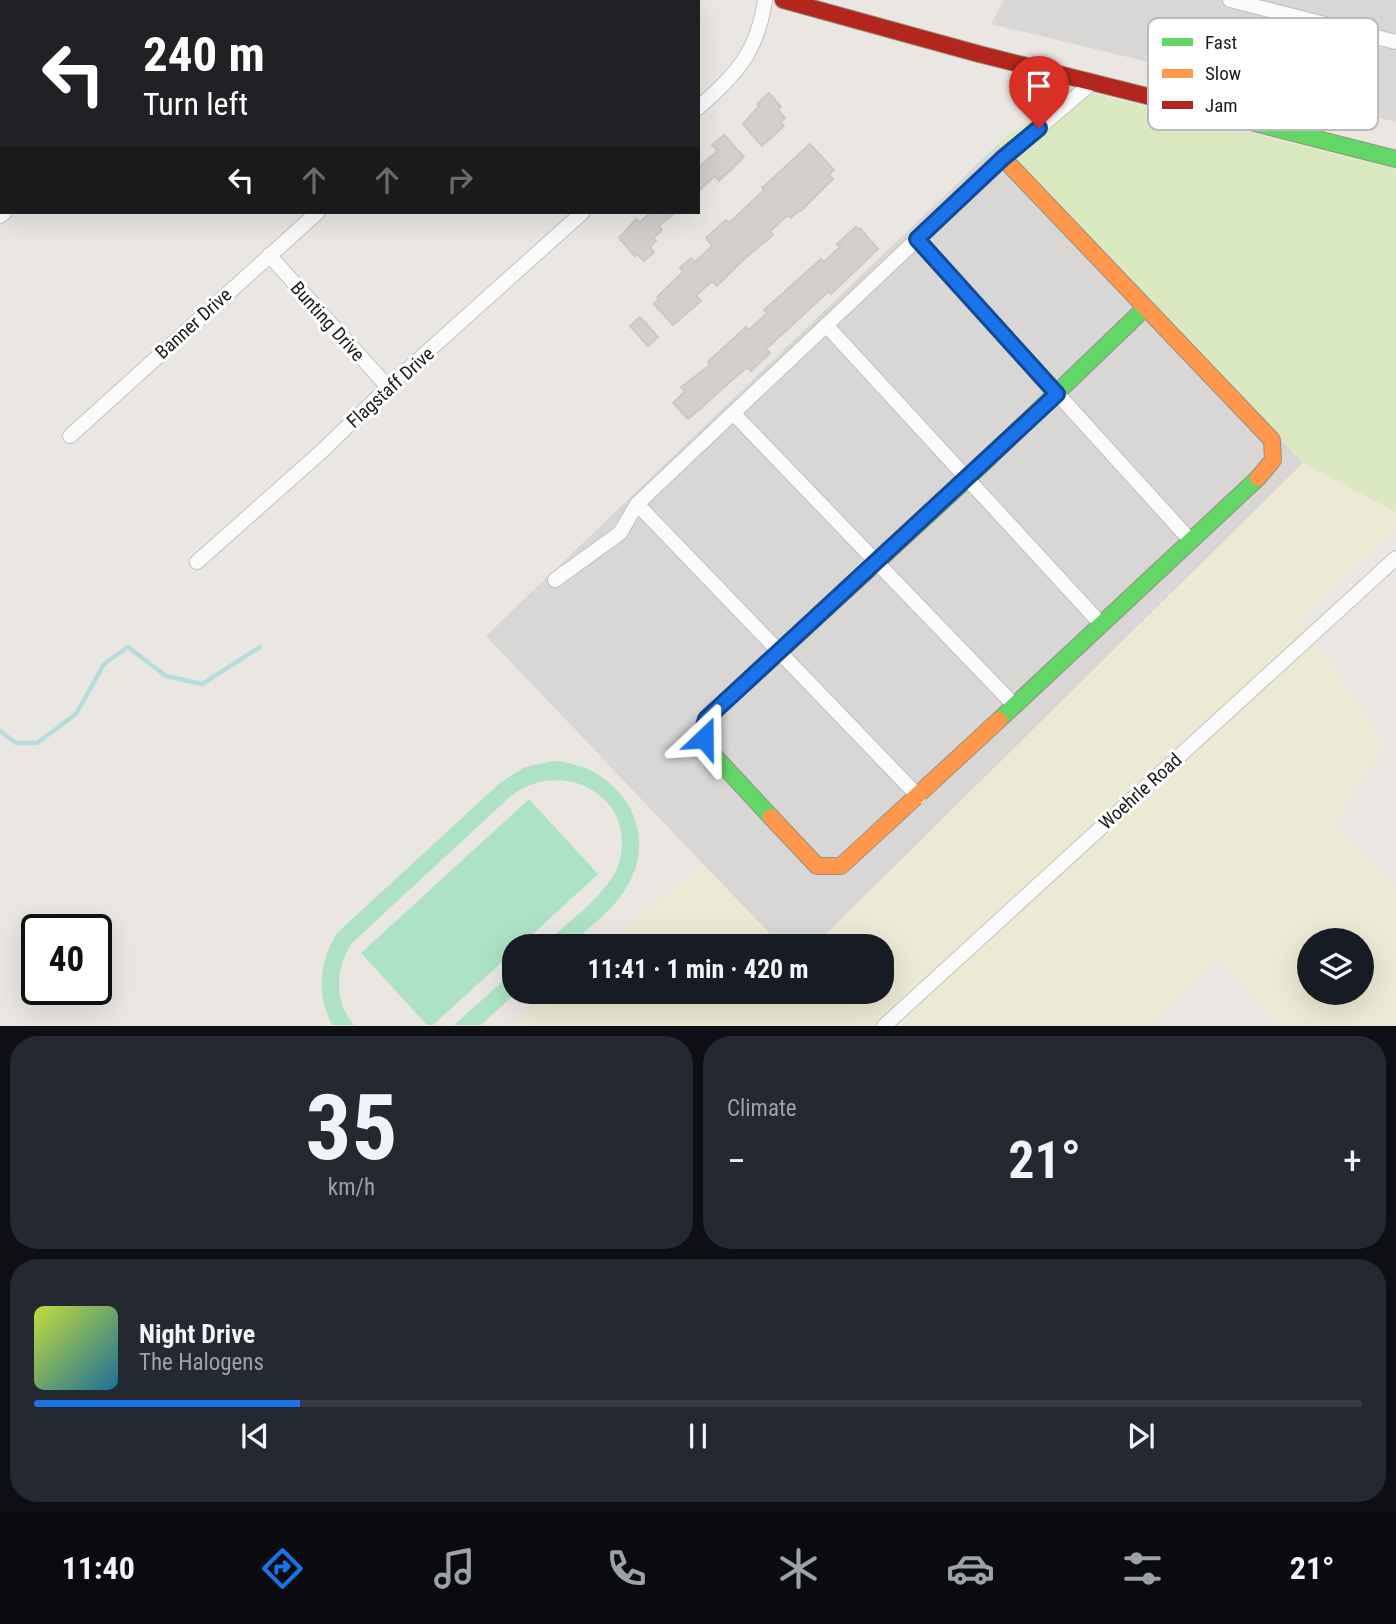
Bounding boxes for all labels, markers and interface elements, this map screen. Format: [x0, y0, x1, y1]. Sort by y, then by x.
legend [1148, 18, 1378, 130]
text: 240 m [143, 26, 265, 83]
icon: left [28, 28, 119, 119]
text: Fast [1205, 31, 1237, 54]
pin [1009, 56, 1069, 128]
text: Slow [1205, 62, 1241, 85]
icon: arrive [1020, 67, 1058, 105]
text: Turn left [143, 85, 248, 123]
text: Jam [1205, 94, 1238, 117]
icon: left [222, 161, 260, 199]
icon: ahead [295, 161, 333, 199]
icon: ahead [368, 161, 406, 199]
icon: right [441, 161, 479, 199]
street label: Bunting Drive [286, 277, 370, 366]
street label: Banner Drive [150, 283, 236, 364]
street label: Flagstaff Drive [342, 342, 439, 433]
position arrow [667, 701, 741, 775]
street label: Woehrle Road [1094, 748, 1186, 835]
speed limit sign: 40 [21, 914, 112, 1005]
map controls [1297, 928, 1374, 1005]
button: layers [1297, 928, 1374, 1005]
text: 11:41 · 1 min · 420 m [588, 954, 808, 984]
text: 35 [306, 1075, 397, 1181]
text: Climate [727, 1095, 797, 1122]
text: 21° [1008, 1130, 1081, 1191]
text: − [727, 1139, 746, 1183]
text: + [1343, 1139, 1362, 1183]
text: km/h [328, 1174, 375, 1201]
text: Night Drive [139, 1319, 255, 1349]
text: The Halogens [139, 1349, 264, 1376]
icon: previous [236, 1417, 274, 1455]
icon: pause [679, 1417, 717, 1455]
icon: next [1122, 1417, 1160, 1455]
icon: directions [258, 1544, 307, 1593]
icon: music [430, 1544, 479, 1593]
icon: phone [602, 1544, 651, 1593]
icon: climate [774, 1544, 823, 1593]
icon: car [946, 1544, 995, 1593]
icon: filters [1118, 1544, 1167, 1593]
text: 11:40 [61, 1549, 135, 1587]
text: 21° [1290, 1549, 1334, 1587]

